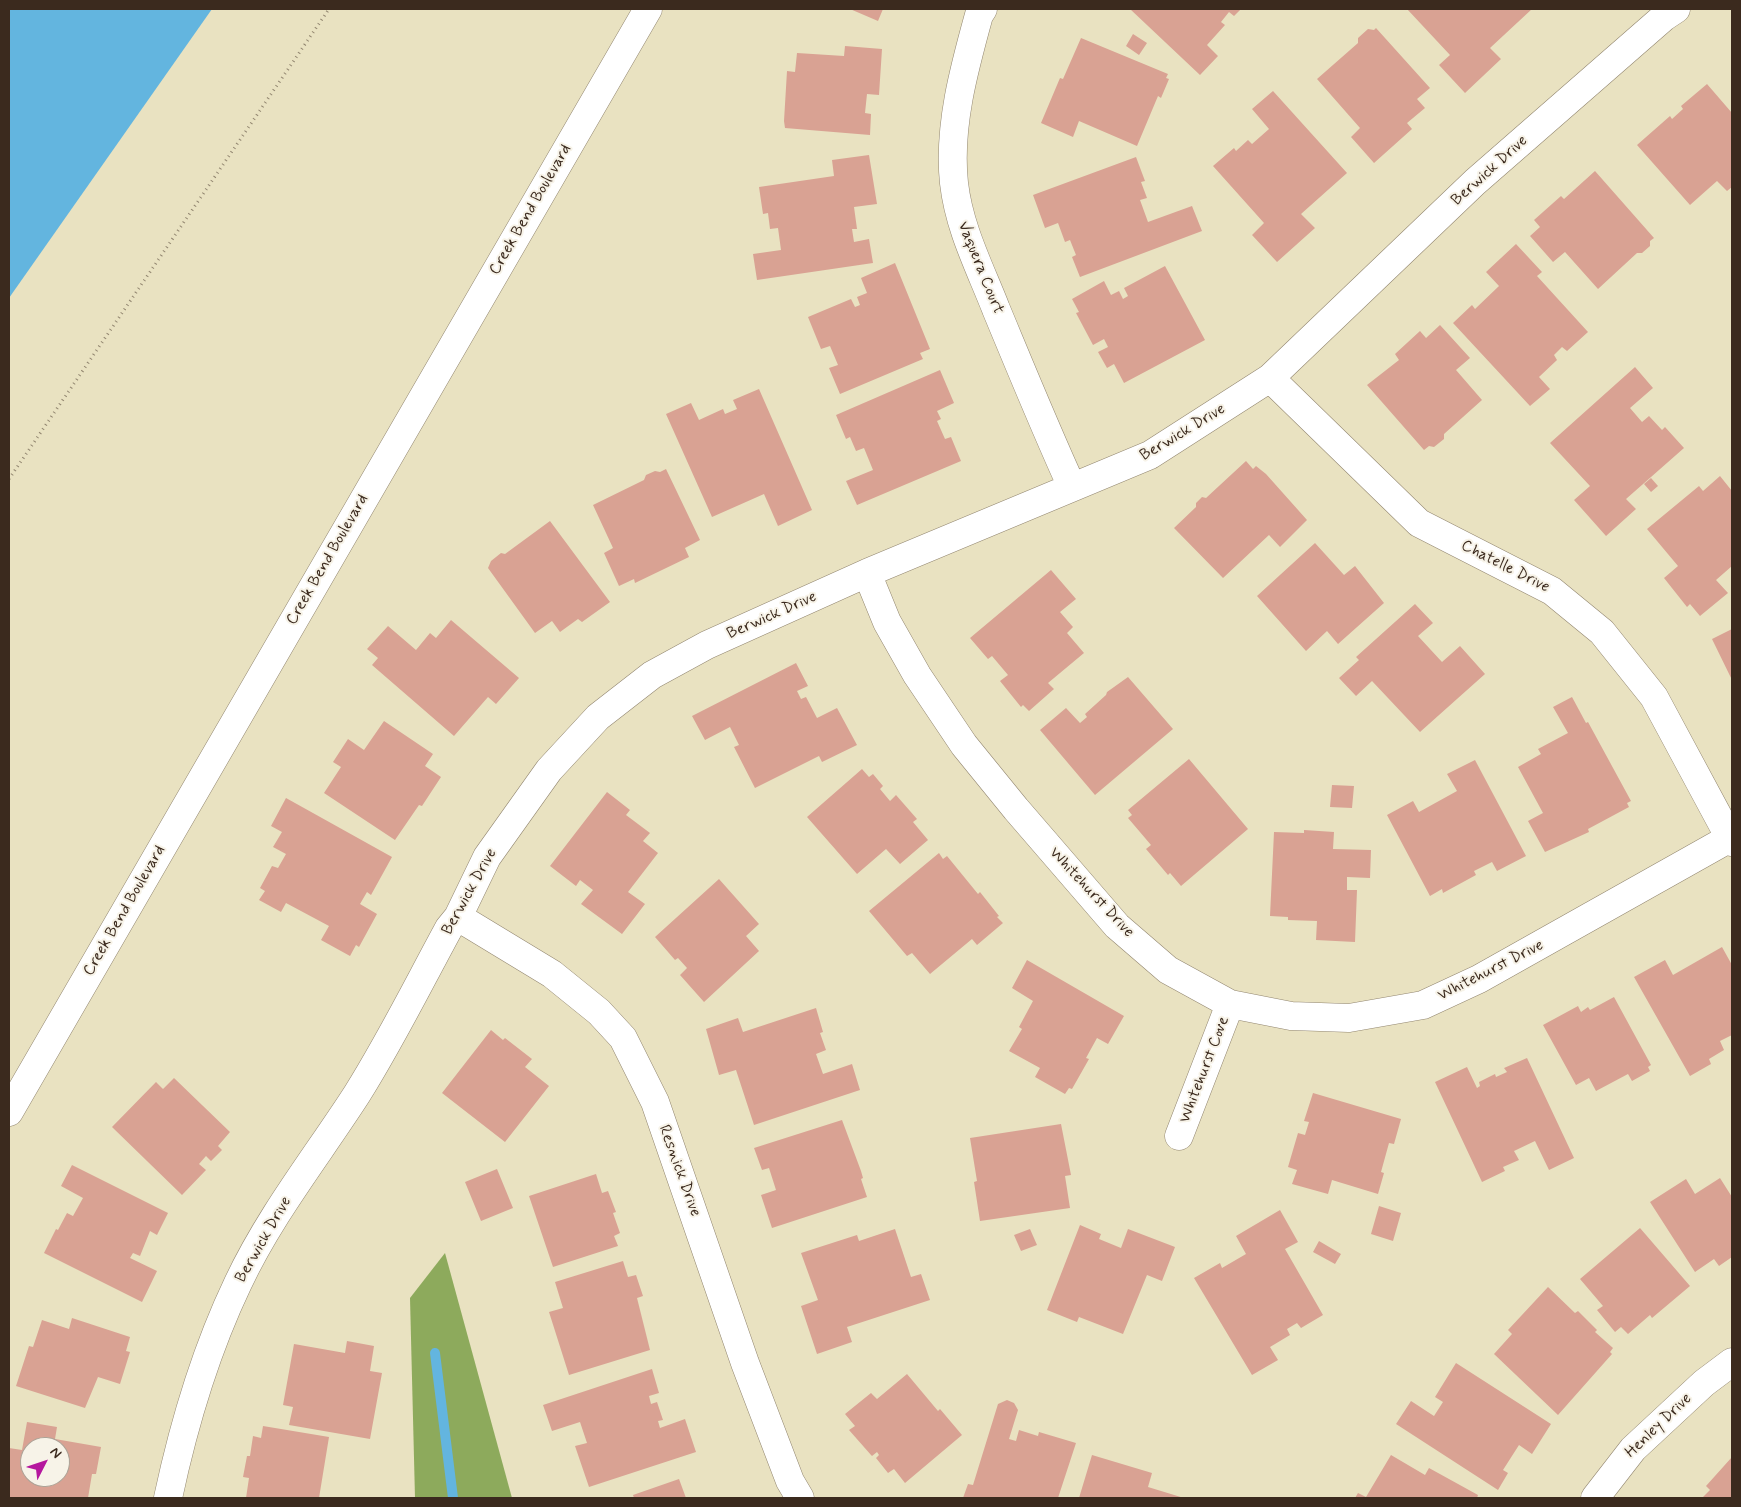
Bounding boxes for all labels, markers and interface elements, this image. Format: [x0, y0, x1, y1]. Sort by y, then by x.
street label: Berwick Drive [1448, 132, 1532, 210]
street label: Creek Bend Boulevard [486, 141, 576, 279]
street label: Vaquera Court [953, 219, 1007, 317]
street label: Berwick Drive [1137, 400, 1229, 466]
street label: Creek Bend Boulevard [283, 491, 373, 629]
street label: Chatelle Drive [1457, 536, 1553, 598]
street label: Berwick Drive [724, 588, 820, 644]
street label: Creek Bend Boulevard [80, 842, 170, 980]
street label: Whitehurst Drive [1044, 844, 1138, 942]
street label: Berwick Drive [438, 845, 502, 939]
street label: Whitehurst Drive [1435, 936, 1547, 1006]
street label: Whitehurst Cove [1176, 1014, 1234, 1126]
street label: Resnick Drive [654, 1123, 704, 1219]
street label: Berwick Drive [232, 1194, 296, 1286]
street label: Henley Drive [1622, 1390, 1696, 1462]
north arrow [20, 1437, 70, 1487]
text: N [46, 1443, 65, 1462]

